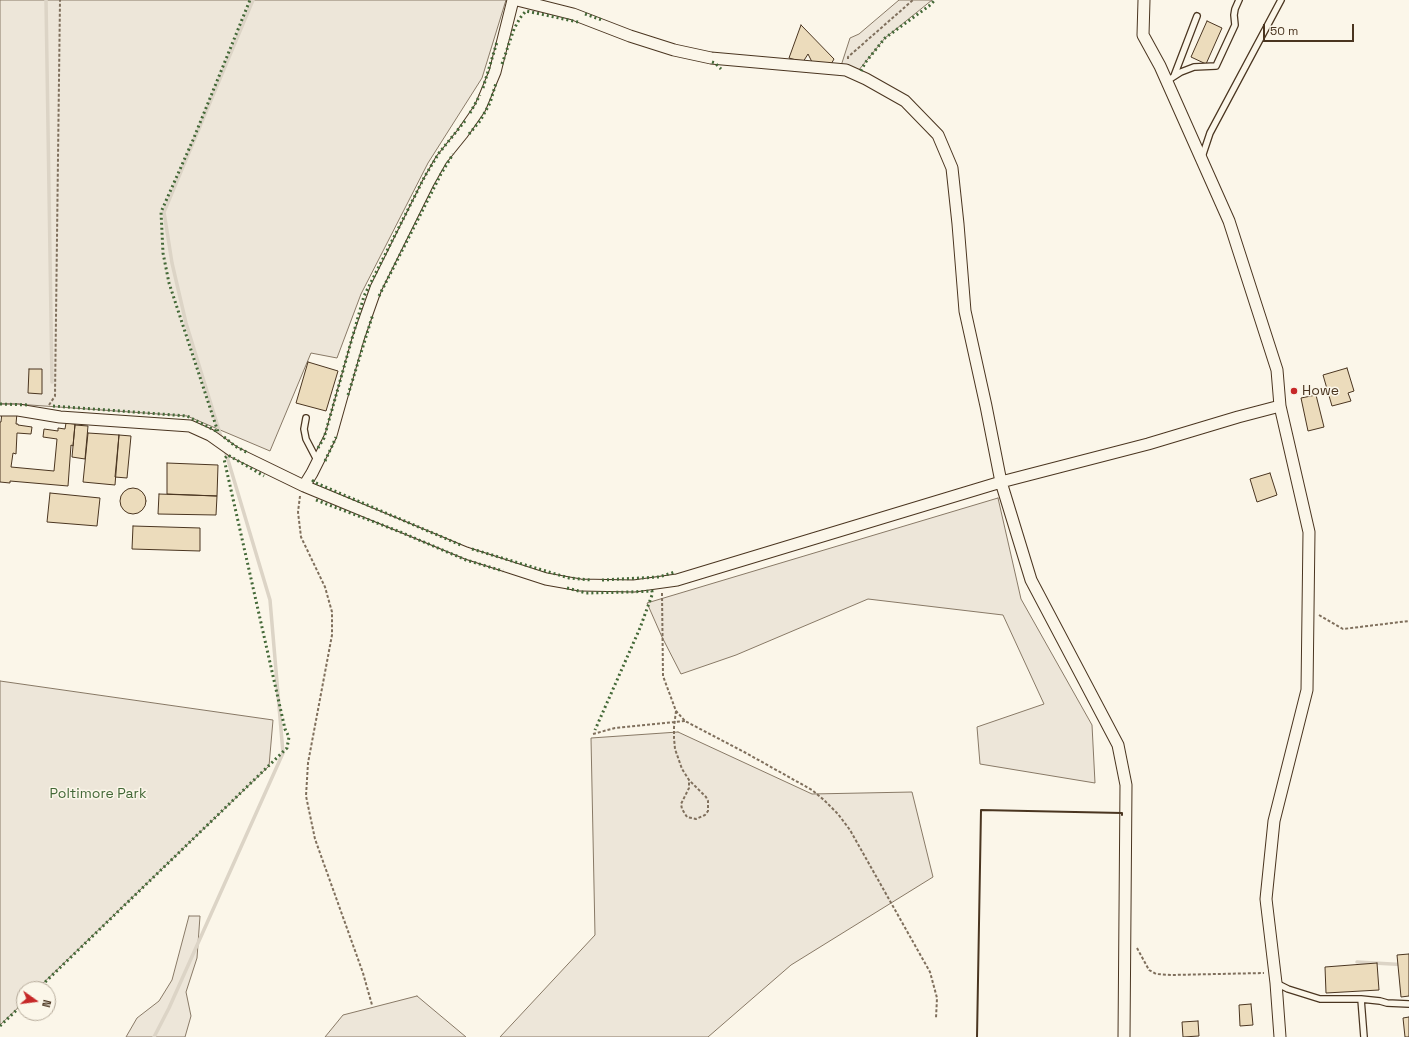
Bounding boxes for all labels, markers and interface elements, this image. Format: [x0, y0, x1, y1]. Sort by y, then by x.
scale bar [1265, 16, 1356, 42]
text: 50 m [1270, 23, 1298, 39]
place label: Howe [1302, 383, 1339, 399]
marker: Howe [1289, 386, 1299, 396]
park label: Poltimore Park [50, 786, 146, 802]
north arrow [16, 981, 56, 1021]
text: N [39, 998, 54, 1009]

